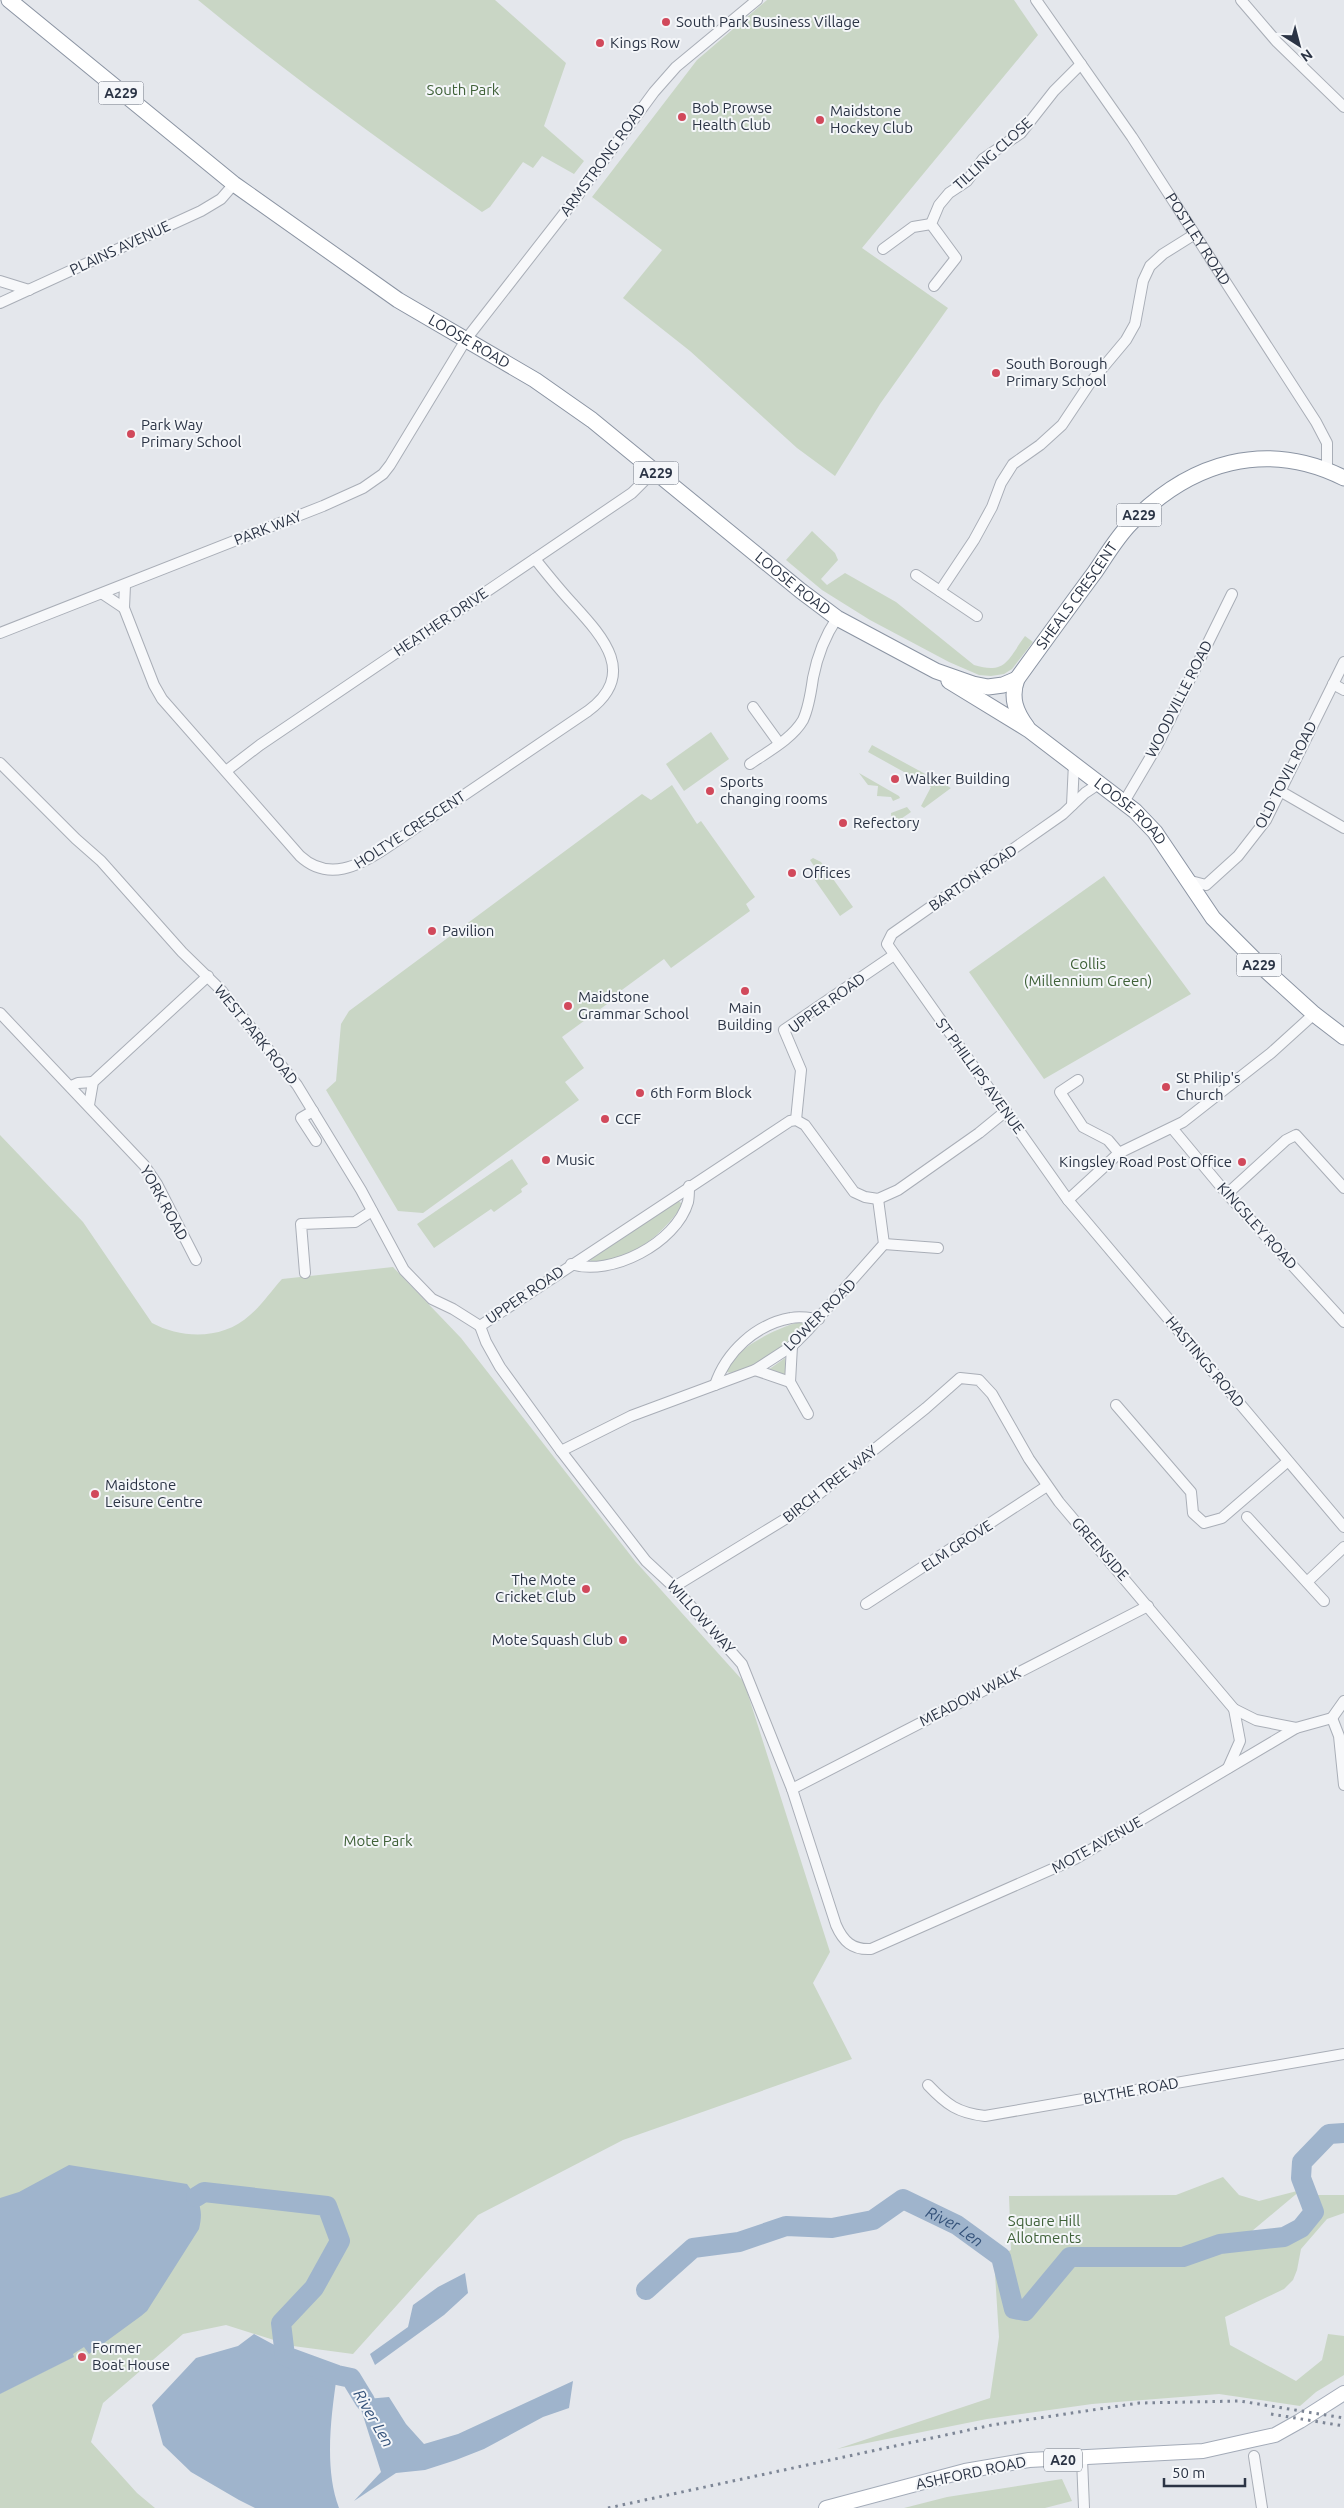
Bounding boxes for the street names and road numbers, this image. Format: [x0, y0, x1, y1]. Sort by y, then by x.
road number: A229 [98, 82, 144, 105]
street label: ARMSTRONG ROAD [556, 100, 649, 219]
street label: TILLING CLOSE [950, 114, 1035, 193]
street label: POSTLEY ROAD [1162, 190, 1234, 288]
street label: PLAINS AVENUE [67, 217, 173, 278]
street label: LOOSE ROAD [426, 311, 513, 372]
road number: A229 [634, 462, 678, 484]
road number: A229 [1116, 504, 1162, 526]
street label: PARK WAY [232, 507, 304, 548]
street label: SHEALS CRESCENT [1032, 538, 1121, 652]
street label: LOOSE ROAD [752, 548, 834, 618]
street label: HEATHER DRIVE [390, 584, 491, 659]
street label: WOODVILLE ROAD [1142, 637, 1215, 760]
street label: OLD TOVIL ROAD [1251, 718, 1320, 831]
street label: LOOSE ROAD [1091, 774, 1170, 848]
street label: HOLTYE CRESCENT [351, 787, 469, 872]
street label: BARTON ROAD [925, 841, 1020, 914]
road number: A229 [1236, 954, 1282, 976]
street label: UPPER ROAD [785, 969, 868, 1036]
street label: WEST PARK ROAD [211, 982, 302, 1088]
street label: ST PHILLIPS AVENUE [933, 1015, 1028, 1137]
street label: YORK ROAD [137, 1162, 192, 1243]
street label: KINGSLEY ROAD [1214, 1179, 1301, 1273]
street label: UPPER ROAD [482, 1262, 567, 1327]
street label: LOWER ROAD [780, 1275, 859, 1354]
street label: HASTINGS ROAD [1162, 1313, 1248, 1411]
street label: BIRCH TREE WAY [779, 1441, 880, 1526]
street label: GREENSIDE [1069, 1514, 1132, 1584]
street label: ELM GROVE [918, 1516, 995, 1575]
street label: WILLOW WAY [664, 1577, 739, 1657]
street label: MEADOW WALK [916, 1664, 1023, 1729]
street label: MOTE AVENUE [1049, 1813, 1145, 1876]
street label: BLYTHE ROAD [1082, 2074, 1180, 2107]
road number: A20 [1044, 2448, 1082, 2472]
street label: ASHFORD ROAD [914, 2453, 1028, 2493]

